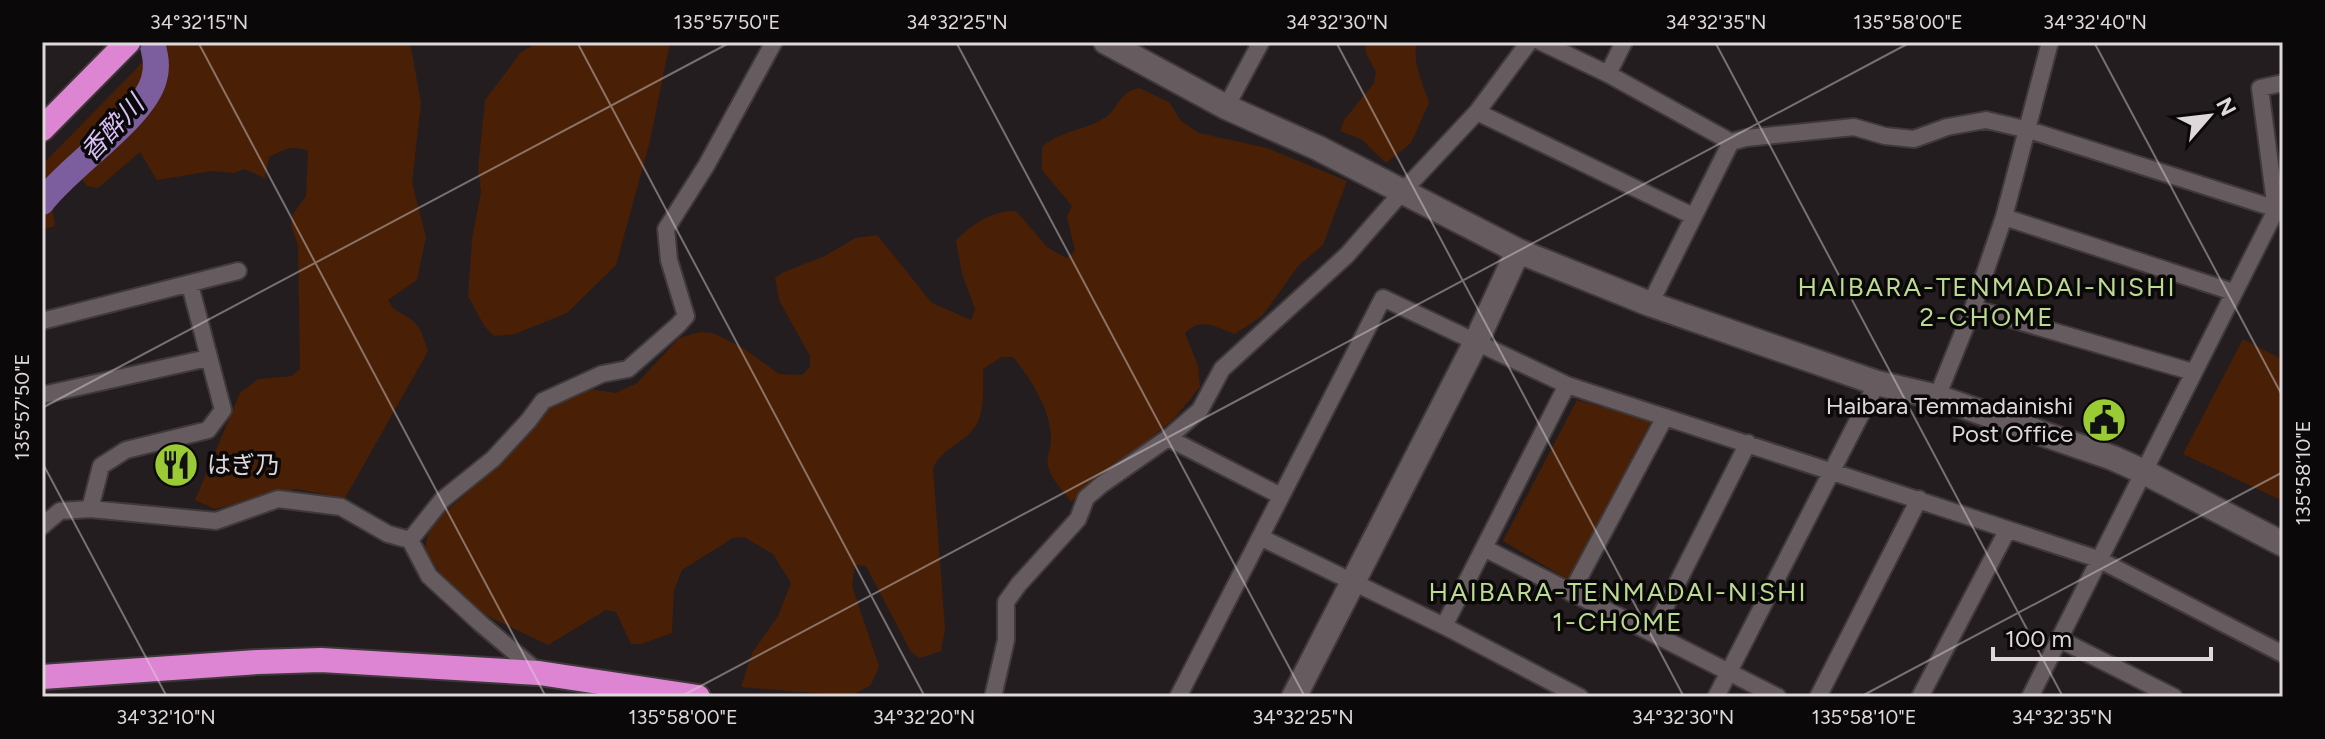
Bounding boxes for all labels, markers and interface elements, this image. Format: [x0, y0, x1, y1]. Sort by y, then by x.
text: 34°32'15"N [150, 10, 248, 34]
text: 135°57'50"E [674, 10, 780, 34]
text: 34°32'25"N [906, 10, 1008, 34]
text: 34°32'30"N [1286, 10, 1388, 34]
text: 34°32'35"N [1666, 10, 1767, 34]
text: 135°58'00"E [1853, 10, 1963, 34]
text: 34°32'40"N [2043, 10, 2147, 34]
north arrow [2169, 76, 2249, 156]
water label: 香酔川 [74, 86, 152, 167]
text: N [2210, 93, 2242, 121]
district label: HAIBARA-TENMADAI-NISHI 2-CHOME [1798, 271, 2176, 333]
text: 135°57'50"E [10, 354, 34, 460]
place label: Haibara Temmadainishi Post Office [1826, 391, 2073, 448]
public building icon: Haibara Temmadainishi Post Office [2080, 396, 2128, 444]
text: 135°58'10"E [2291, 420, 2315, 526]
restaurant icon: はぎ乃 [152, 441, 200, 489]
place label: はぎ乃 [207, 450, 279, 479]
district label: HAIBARA-TENMADAI-NISHI 1-CHOME [1429, 576, 1807, 638]
scale bar [1993, 611, 2211, 661]
text: 100 m [2005, 624, 2072, 653]
text: 34°32'10"N [116, 705, 216, 729]
text: 135°58'00"E [628, 705, 738, 729]
text: 34°32'20"N [873, 705, 975, 729]
text: 34°32'25"N [1252, 705, 1354, 729]
text: 34°32'30"N [1632, 705, 1734, 729]
text: 135°58'10"E [1811, 705, 1917, 729]
text: 34°32'35"N [2012, 705, 2113, 729]

